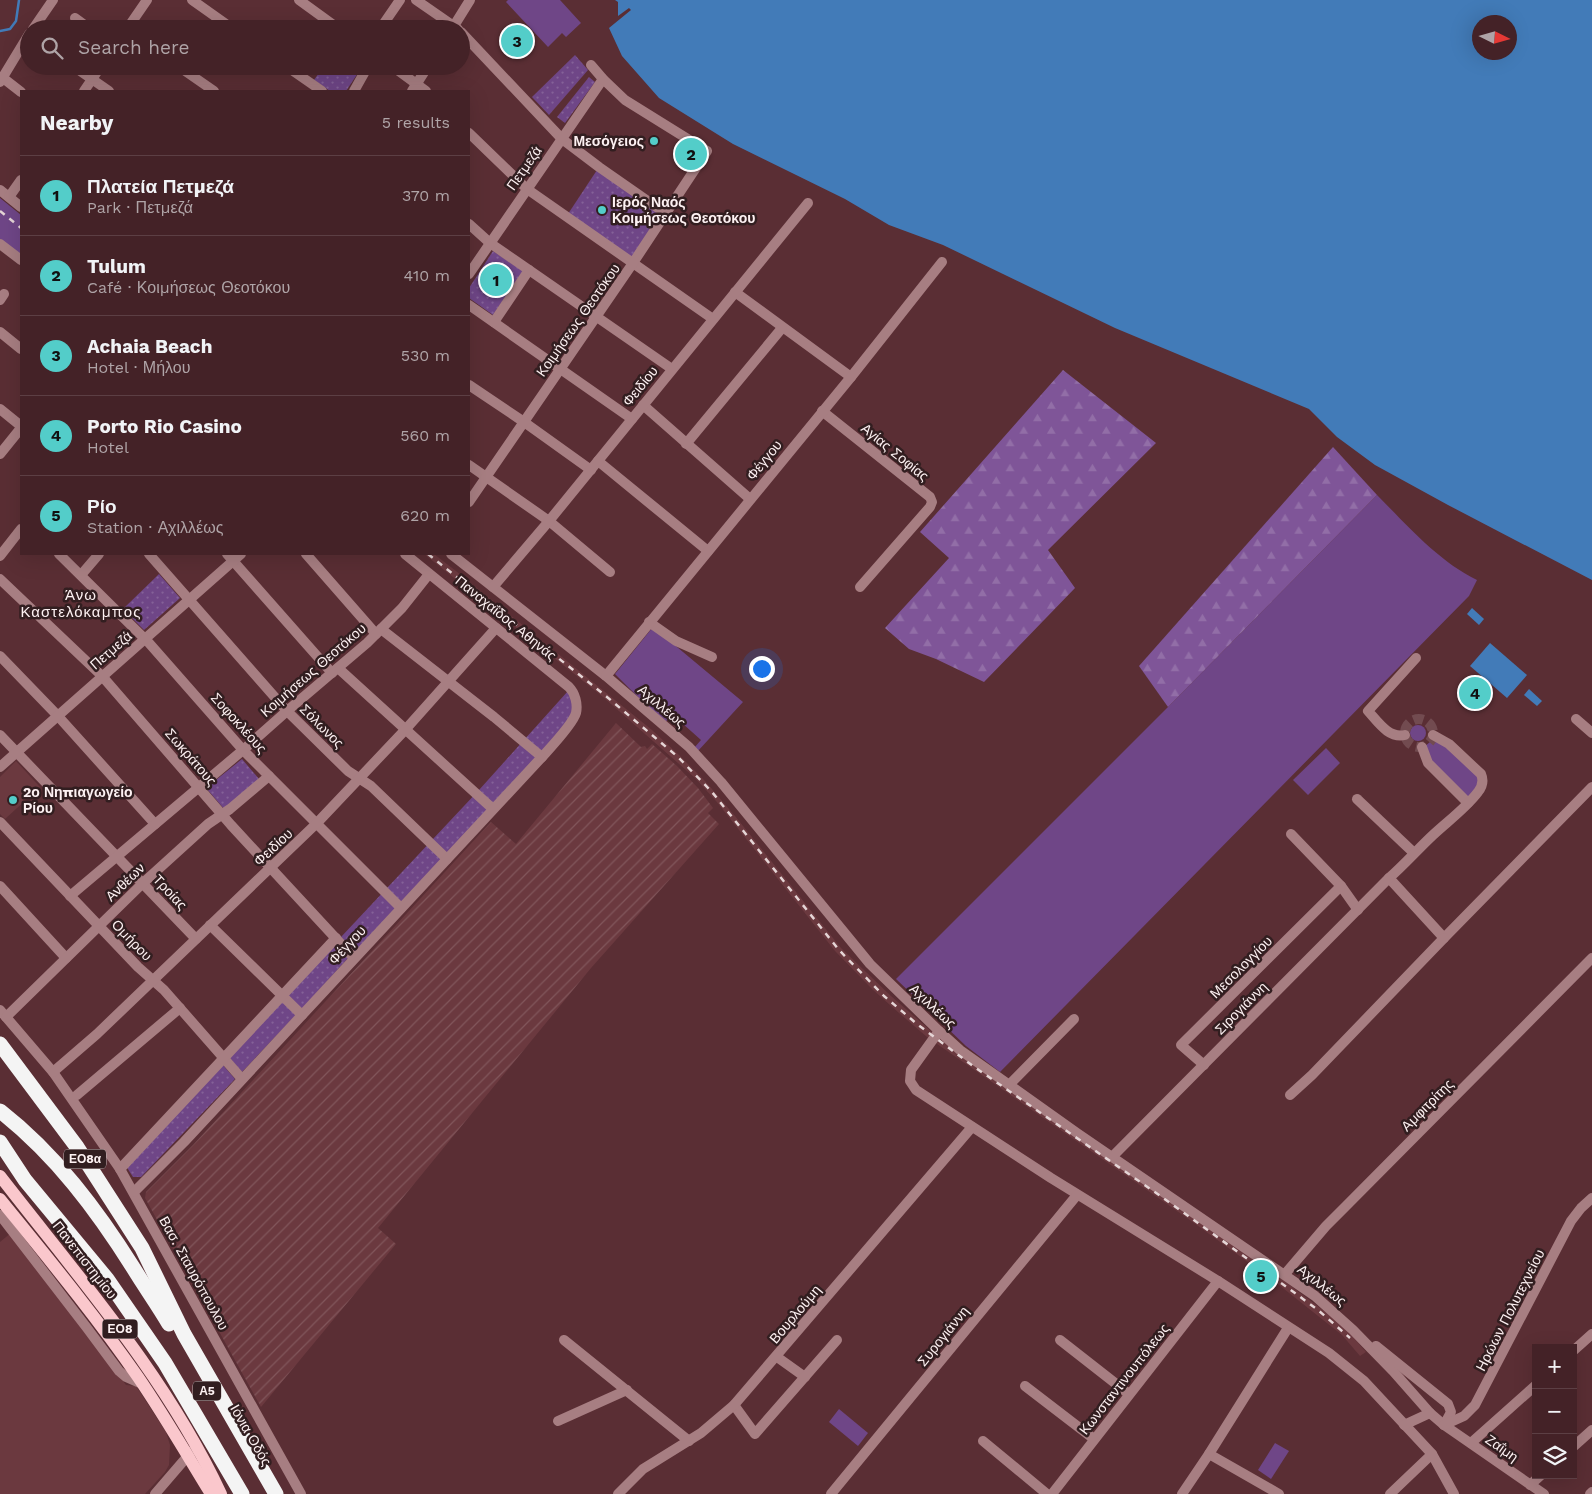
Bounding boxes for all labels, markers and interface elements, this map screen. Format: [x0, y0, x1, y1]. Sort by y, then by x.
north arrow [1472, 15, 1517, 60]
search box [20, 20, 470, 75]
pin: 3 [501, 22, 533, 60]
icon: search [38, 34, 66, 62]
text: Search here [78, 36, 189, 59]
text: Nearby [40, 110, 113, 135]
text: 5 results [382, 113, 450, 132]
place label: Μεσόγειος [573, 133, 644, 149]
marker: Μεσόγειος [648, 135, 660, 147]
pin: 2 [675, 135, 707, 173]
street label: Πετμεζά [503, 143, 545, 193]
text: Πλατεία Πετμεζά [87, 175, 234, 198]
text: 1 [53, 186, 59, 205]
text: 370 m [402, 186, 450, 205]
place label: Ιερός Ναός Κοιμήσεως Θεοτόκου [612, 194, 755, 226]
text: Park · Πετμεζά [87, 198, 193, 217]
marker: Ιερός Ναός Κοιμήσεως Θεοτόκου [596, 204, 608, 216]
text: Tulum [87, 255, 146, 278]
street label: Κοιμήσεως Θεοτόκου [533, 260, 623, 380]
pin: 1 [480, 261, 512, 299]
text: 2 [51, 266, 61, 285]
text: 410 m [404, 266, 450, 285]
text: Café · Κοιμήσεως Θεοτόκου [87, 278, 290, 297]
text: Achaia Beach [87, 335, 212, 358]
text: 3 [51, 346, 61, 365]
text: 530 m [401, 346, 450, 365]
text: Hotel · Μήλου [87, 358, 191, 377]
street label: Φειδίου [619, 363, 661, 409]
text: Porto Rio Casino [87, 415, 242, 438]
street label: Αγίας Σοφίας [858, 420, 932, 484]
text: 4 [51, 426, 61, 445]
text: 560 m [400, 426, 450, 445]
street label: Φέγγου [743, 437, 785, 483]
text: Hotel [87, 438, 129, 457]
text: Ρίο [87, 495, 117, 518]
text: 5 [51, 506, 61, 525]
text: 620 m [400, 506, 450, 525]
text: Station · Αχιλλέως [87, 518, 223, 537]
street label: Παναχαΐδος Αθηνάς [452, 572, 560, 664]
district label: Άνω Καστελόκαμπος [21, 586, 141, 621]
street label: Κοιμήσεως Θεοτόκου [257, 620, 369, 720]
street label: Πετμεζά [87, 628, 135, 672]
your location [749, 656, 775, 682]
pin: 4 [1459, 674, 1491, 712]
street label: Αχιλλέως [635, 681, 689, 731]
street label: Σοφοκλέους [208, 690, 270, 757]
street label: Σόλωνος [297, 701, 347, 751]
street label: Σωκράτους [162, 725, 220, 789]
place label: 2ο Νηπιαγωγείο Ρίου [23, 784, 133, 816]
marker: 2ο Νηπιαγωγείο Ρίου [7, 794, 19, 806]
street label: Φειδίου [250, 825, 296, 869]
street label: Ανθέων [102, 860, 148, 904]
street label: Τροίας [150, 871, 190, 913]
street label: Ομήρου [109, 916, 155, 964]
street label: Φέγγου [325, 922, 369, 968]
street label: Μεσολογγίου [1207, 933, 1275, 1001]
street label: Σιρογιάννη [1211, 978, 1271, 1038]
street label: Αχιλλέως [907, 981, 960, 1032]
street label: Αμφιτρίτης [1398, 1076, 1456, 1134]
road number: ΕΟ8α [64, 1150, 106, 1168]
street label: Βασ. Σταυρόπουλου [156, 1213, 232, 1333]
street label: Πανεπιστημίου [50, 1218, 120, 1302]
street label: Ηρώων Πολυτεχνείου [1472, 1246, 1548, 1374]
pin: 5 [1245, 1257, 1277, 1295]
street label: Αχιλλέως [1294, 1261, 1350, 1309]
street label: Βουρλούμη [766, 1282, 824, 1346]
street label: Συρογιάννη [914, 1303, 972, 1369]
road number: ΕΟ8 [102, 1320, 138, 1338]
street label: Κωνσταντινουπόλεως [1076, 1320, 1172, 1438]
map controls [1532, 1344, 1577, 1479]
button: + [1532, 1344, 1577, 1389]
road number: Α5 [193, 1382, 221, 1400]
button: − [1532, 1389, 1577, 1434]
street label: Ιόνια Οδός [227, 1402, 275, 1469]
street label: Ζαΐμη [1483, 1431, 1521, 1465]
button: layers [1532, 1434, 1577, 1479]

